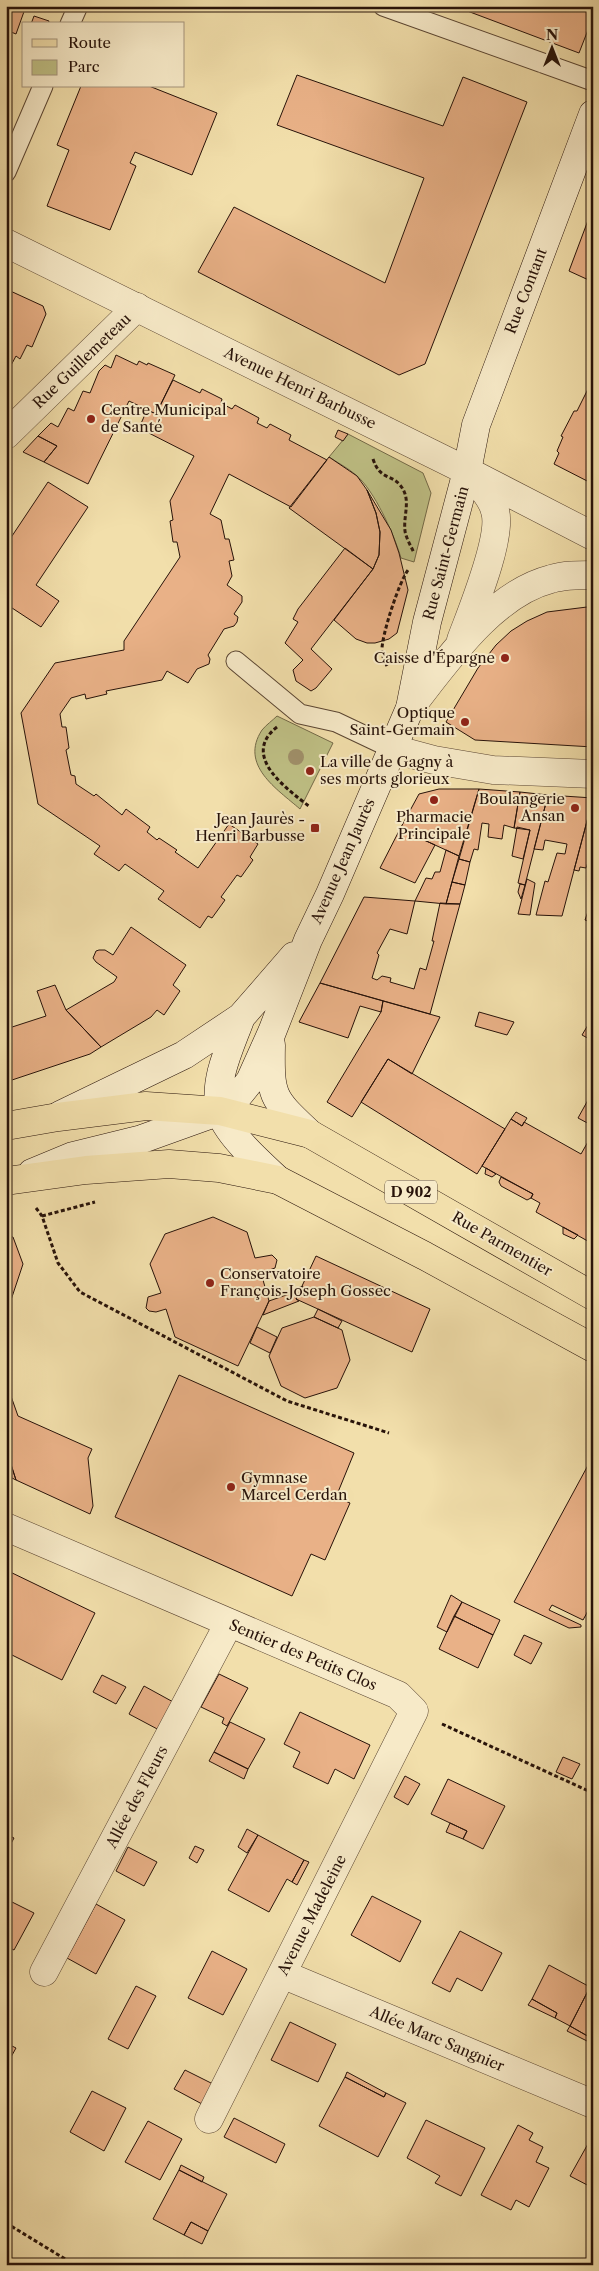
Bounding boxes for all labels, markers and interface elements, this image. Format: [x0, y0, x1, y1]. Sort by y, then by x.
legend [22, 22, 185, 88]
north arrow [526, 22, 576, 72]
text: N [546, 26, 558, 44]
text: Route [68, 33, 111, 52]
text: Parc [68, 57, 100, 76]
street label: Rue Contant [500, 244, 551, 337]
street label: Rue Guillemeteau [29, 309, 135, 412]
street label: Avenue Henri Barbusse [220, 342, 379, 433]
place label: Centre Municipal de Santé [101, 400, 227, 436]
marker: Centre Municipal de Santé [85, 413, 97, 425]
street label: Rue Saint-Germain [418, 483, 473, 622]
place label: Caisse d'Épargne [374, 648, 495, 667]
marker: Caisse d'Épargne [499, 652, 511, 664]
place label: Optique Saint-Germain [349, 703, 456, 739]
marker: Optique Saint-Germain [459, 716, 471, 728]
place label: La ville de Gagny à ses morts glorieux [320, 752, 453, 788]
marker: La ville de Gagny à ses morts glorieux [304, 765, 316, 777]
place label: Boulangerie Ansan [479, 789, 566, 825]
marker: Pharmacie Principale [428, 794, 440, 806]
street label: Avenue Jean Jaurès [306, 795, 379, 927]
marker: Boulangerie Ansan [569, 802, 581, 814]
place label: Pharmacie Principale [396, 807, 472, 843]
place label: Jean Jaurès - Henri Barbusse [195, 809, 305, 845]
marker: Jean Jaurès - Henri Barbusse [309, 822, 321, 834]
road number: D 902 [385, 1180, 437, 1204]
street label: Rue Parmentier [449, 1207, 556, 1280]
place label: Conservatoire François-Joseph Gossec [220, 1264, 391, 1300]
marker: Conservatoire François-Joseph Gossec [204, 1277, 216, 1289]
place label: Gymnase Marcel Cerdan [241, 1468, 348, 1504]
marker: Gymnase Marcel Cerdan [225, 1481, 237, 1493]
street label: Sentier des Petits Clos [227, 1615, 380, 1694]
street label: Allée des Fleurs [101, 1742, 172, 1852]
street label: Avenue Madeleine [272, 1851, 350, 1979]
street label: Allée Marc Sangnier [366, 2001, 508, 2076]

